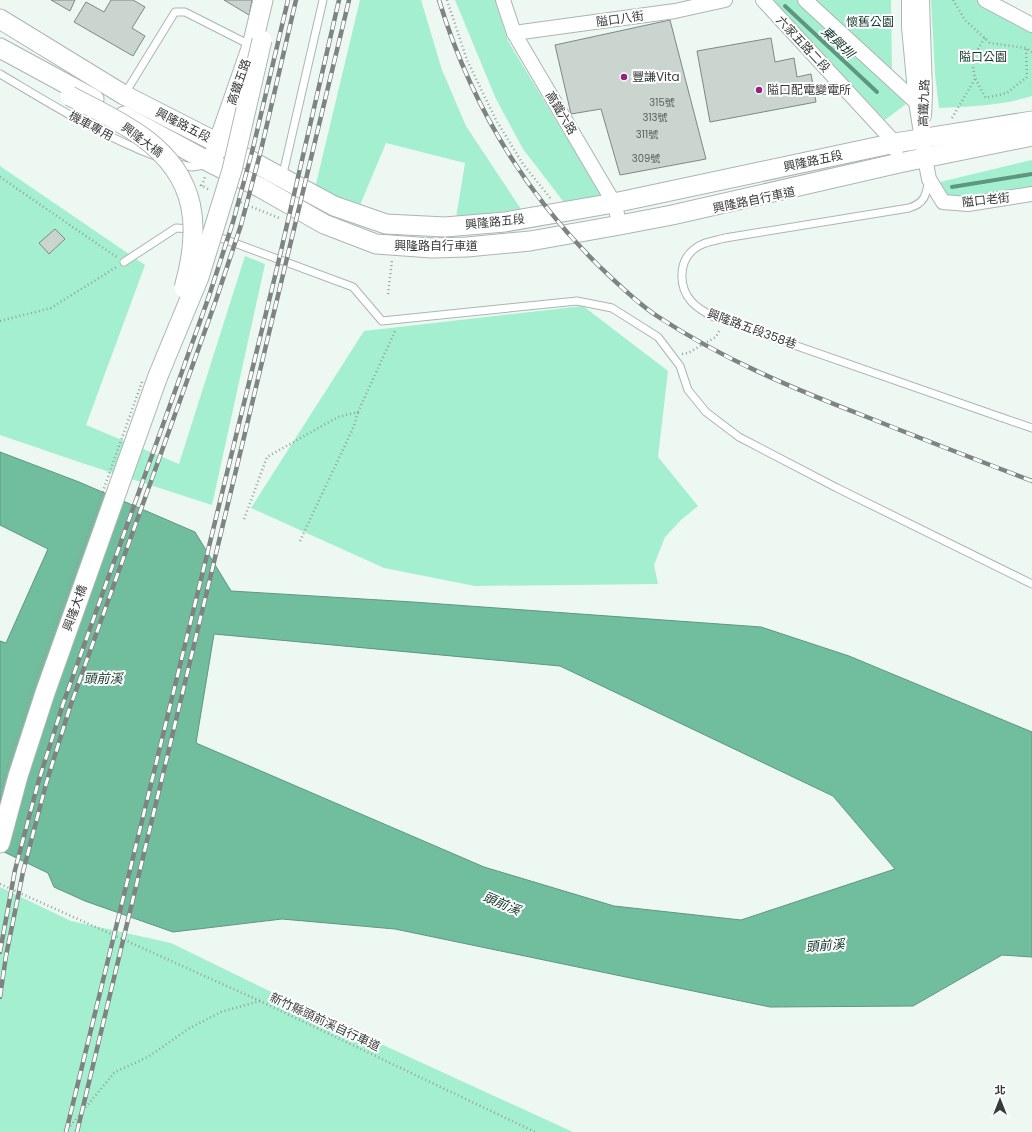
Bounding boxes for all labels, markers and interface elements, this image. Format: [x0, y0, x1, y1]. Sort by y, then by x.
street label: 隘口八街 [595, 7, 645, 30]
street label: 六家五路二段 [773, 12, 834, 76]
park label: 懷舊公園 [846, 13, 894, 30]
water label: 東興圳 [817, 22, 860, 64]
park label: 隘口公園 [959, 48, 1007, 65]
street label: 高鐵五路 [223, 56, 254, 107]
place label: 豐謙Vita [632, 68, 680, 85]
marker: 豐謙Vita [619, 72, 629, 82]
street label: 高鐵九路 [914, 79, 933, 127]
place label: 隘口配電變電所 [767, 81, 851, 98]
marker: 隘口配電變電所 [754, 85, 764, 95]
street label: 高鐵六路 [542, 88, 581, 138]
house number: 315號 [649, 95, 675, 110]
street label: 興隆路五段 [153, 103, 214, 146]
street label: 機車專用 [66, 107, 116, 144]
house number: 313號 [643, 110, 667, 125]
street label: 興隆大橋 [118, 118, 167, 161]
house number: 311號 [636, 127, 658, 142]
street label: 興隆路五段 [782, 146, 844, 175]
house number: 309號 [632, 151, 660, 166]
street label: 興隆路自行車道 [711, 182, 797, 217]
street label: 隘口老街 [961, 189, 1011, 210]
street label: 興隆路五段 [464, 210, 526, 233]
street label: 興隆路自行車道 [394, 237, 478, 254]
street label: 興隆路五段358巷 [705, 304, 799, 353]
street label: 興隆大橋 [58, 582, 91, 633]
water label: 頭前溪 [83, 669, 124, 688]
water label: 頭前溪 [480, 887, 525, 921]
water label: 頭前溪 [805, 934, 847, 957]
street label: 新竹縣頭前溪自行車道 [267, 988, 383, 1055]
north arrow [980, 1080, 1020, 1120]
text: 北 [995, 1082, 1006, 1098]

